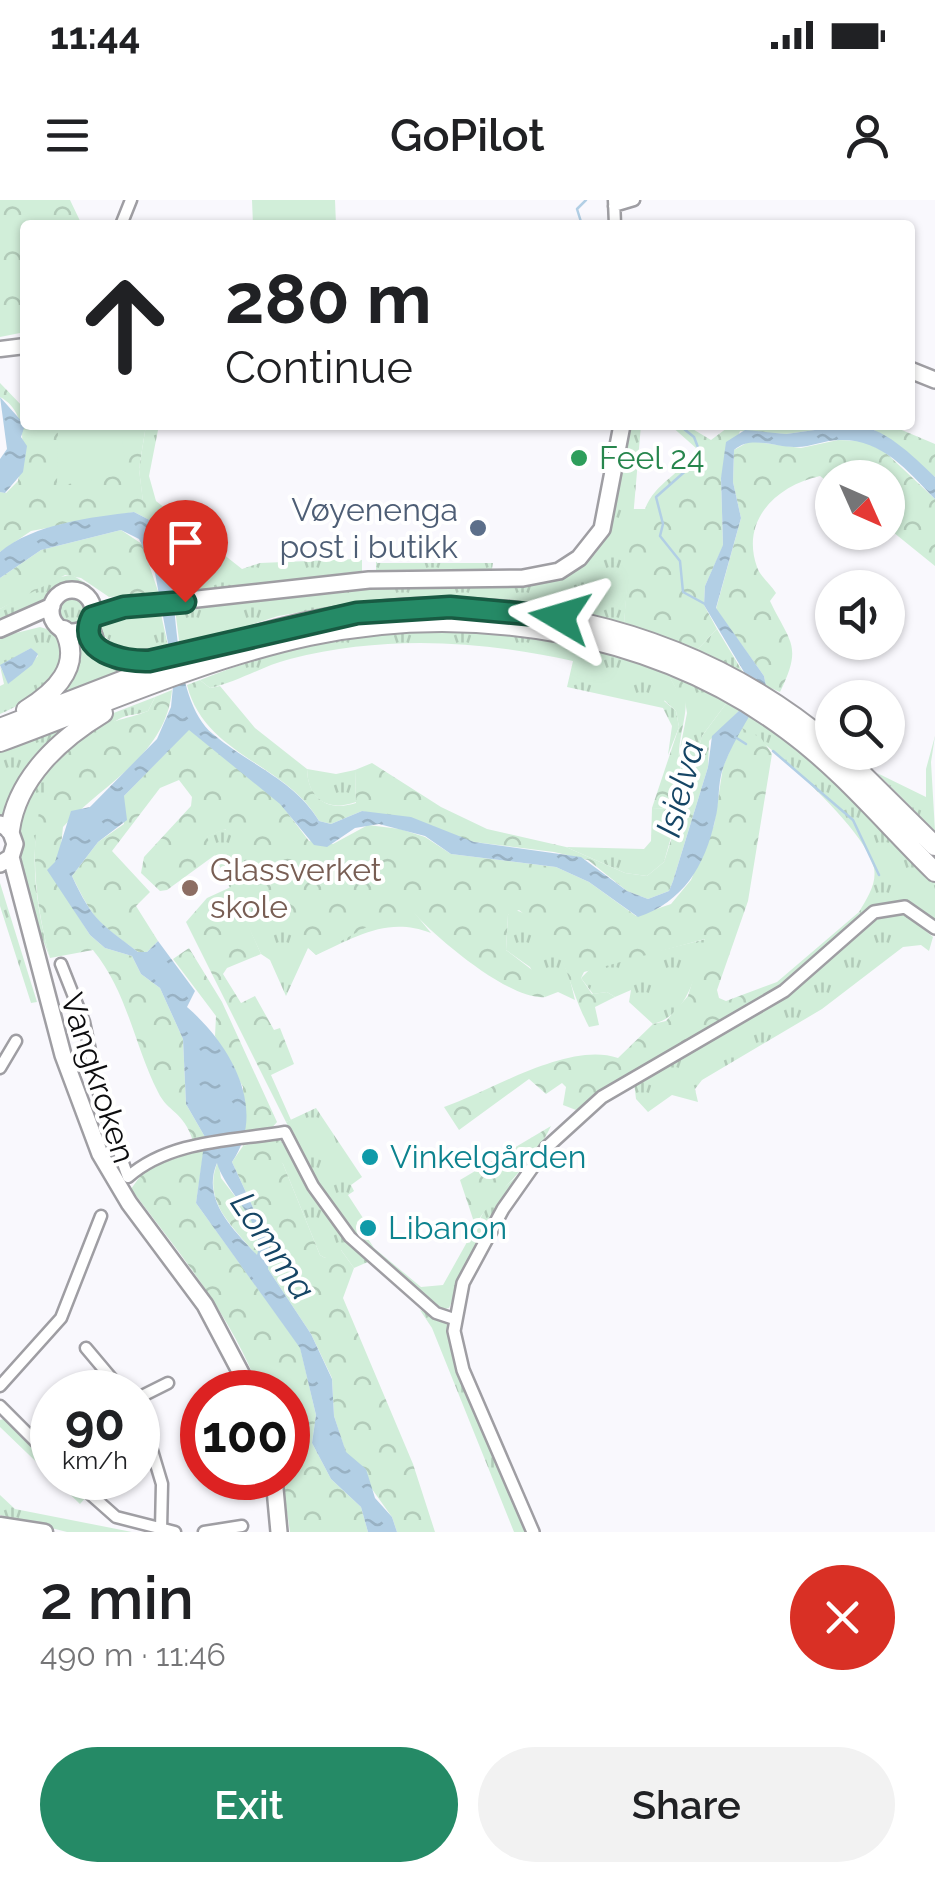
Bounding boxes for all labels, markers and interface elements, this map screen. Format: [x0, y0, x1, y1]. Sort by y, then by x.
text: 11:44 [50, 13, 140, 58]
icon: menu [40, 108, 95, 163]
icon: person [840, 108, 895, 163]
text: GoPilot [390, 109, 545, 162]
text: 280 m [225, 257, 432, 339]
icon: ahead [60, 260, 190, 390]
text: Continue [225, 341, 413, 394]
place label: Feel 24 [599, 439, 704, 476]
marker: Feel 24 [568, 447, 590, 469]
north arrow [815, 460, 905, 550]
map controls [815, 460, 905, 770]
place label: Vøyenenga post i butikk [279, 491, 458, 565]
pin [143, 500, 228, 603]
icon: arrive [158, 515, 213, 570]
marker: Vøyenenga post i butikk [467, 517, 489, 539]
position arrow [508, 565, 612, 669]
button: sound [815, 570, 905, 660]
button: search [815, 680, 905, 770]
water label: Isielva [647, 737, 712, 841]
place label: Glassverket skole [210, 851, 382, 925]
marker: Glassverket skole [179, 877, 201, 899]
street label: Vangkroken [54, 988, 143, 1167]
place label: Vinkelgården [390, 1138, 586, 1175]
marker: Vinkelgården [359, 1146, 381, 1168]
water label: Lomma [223, 1184, 324, 1307]
place label: Libanon [388, 1209, 507, 1246]
marker: Libanon [357, 1217, 379, 1239]
speed limit sign: 100 [180, 1370, 310, 1500]
text: 90 [65, 1393, 125, 1452]
text: km/h [62, 1445, 128, 1475]
text: 2 min [40, 1563, 194, 1633]
button: close [790, 1565, 895, 1670]
text: 490 m · 11:46 [40, 1636, 226, 1673]
button: Exit [40, 1747, 458, 1862]
button: Share [478, 1747, 895, 1862]

